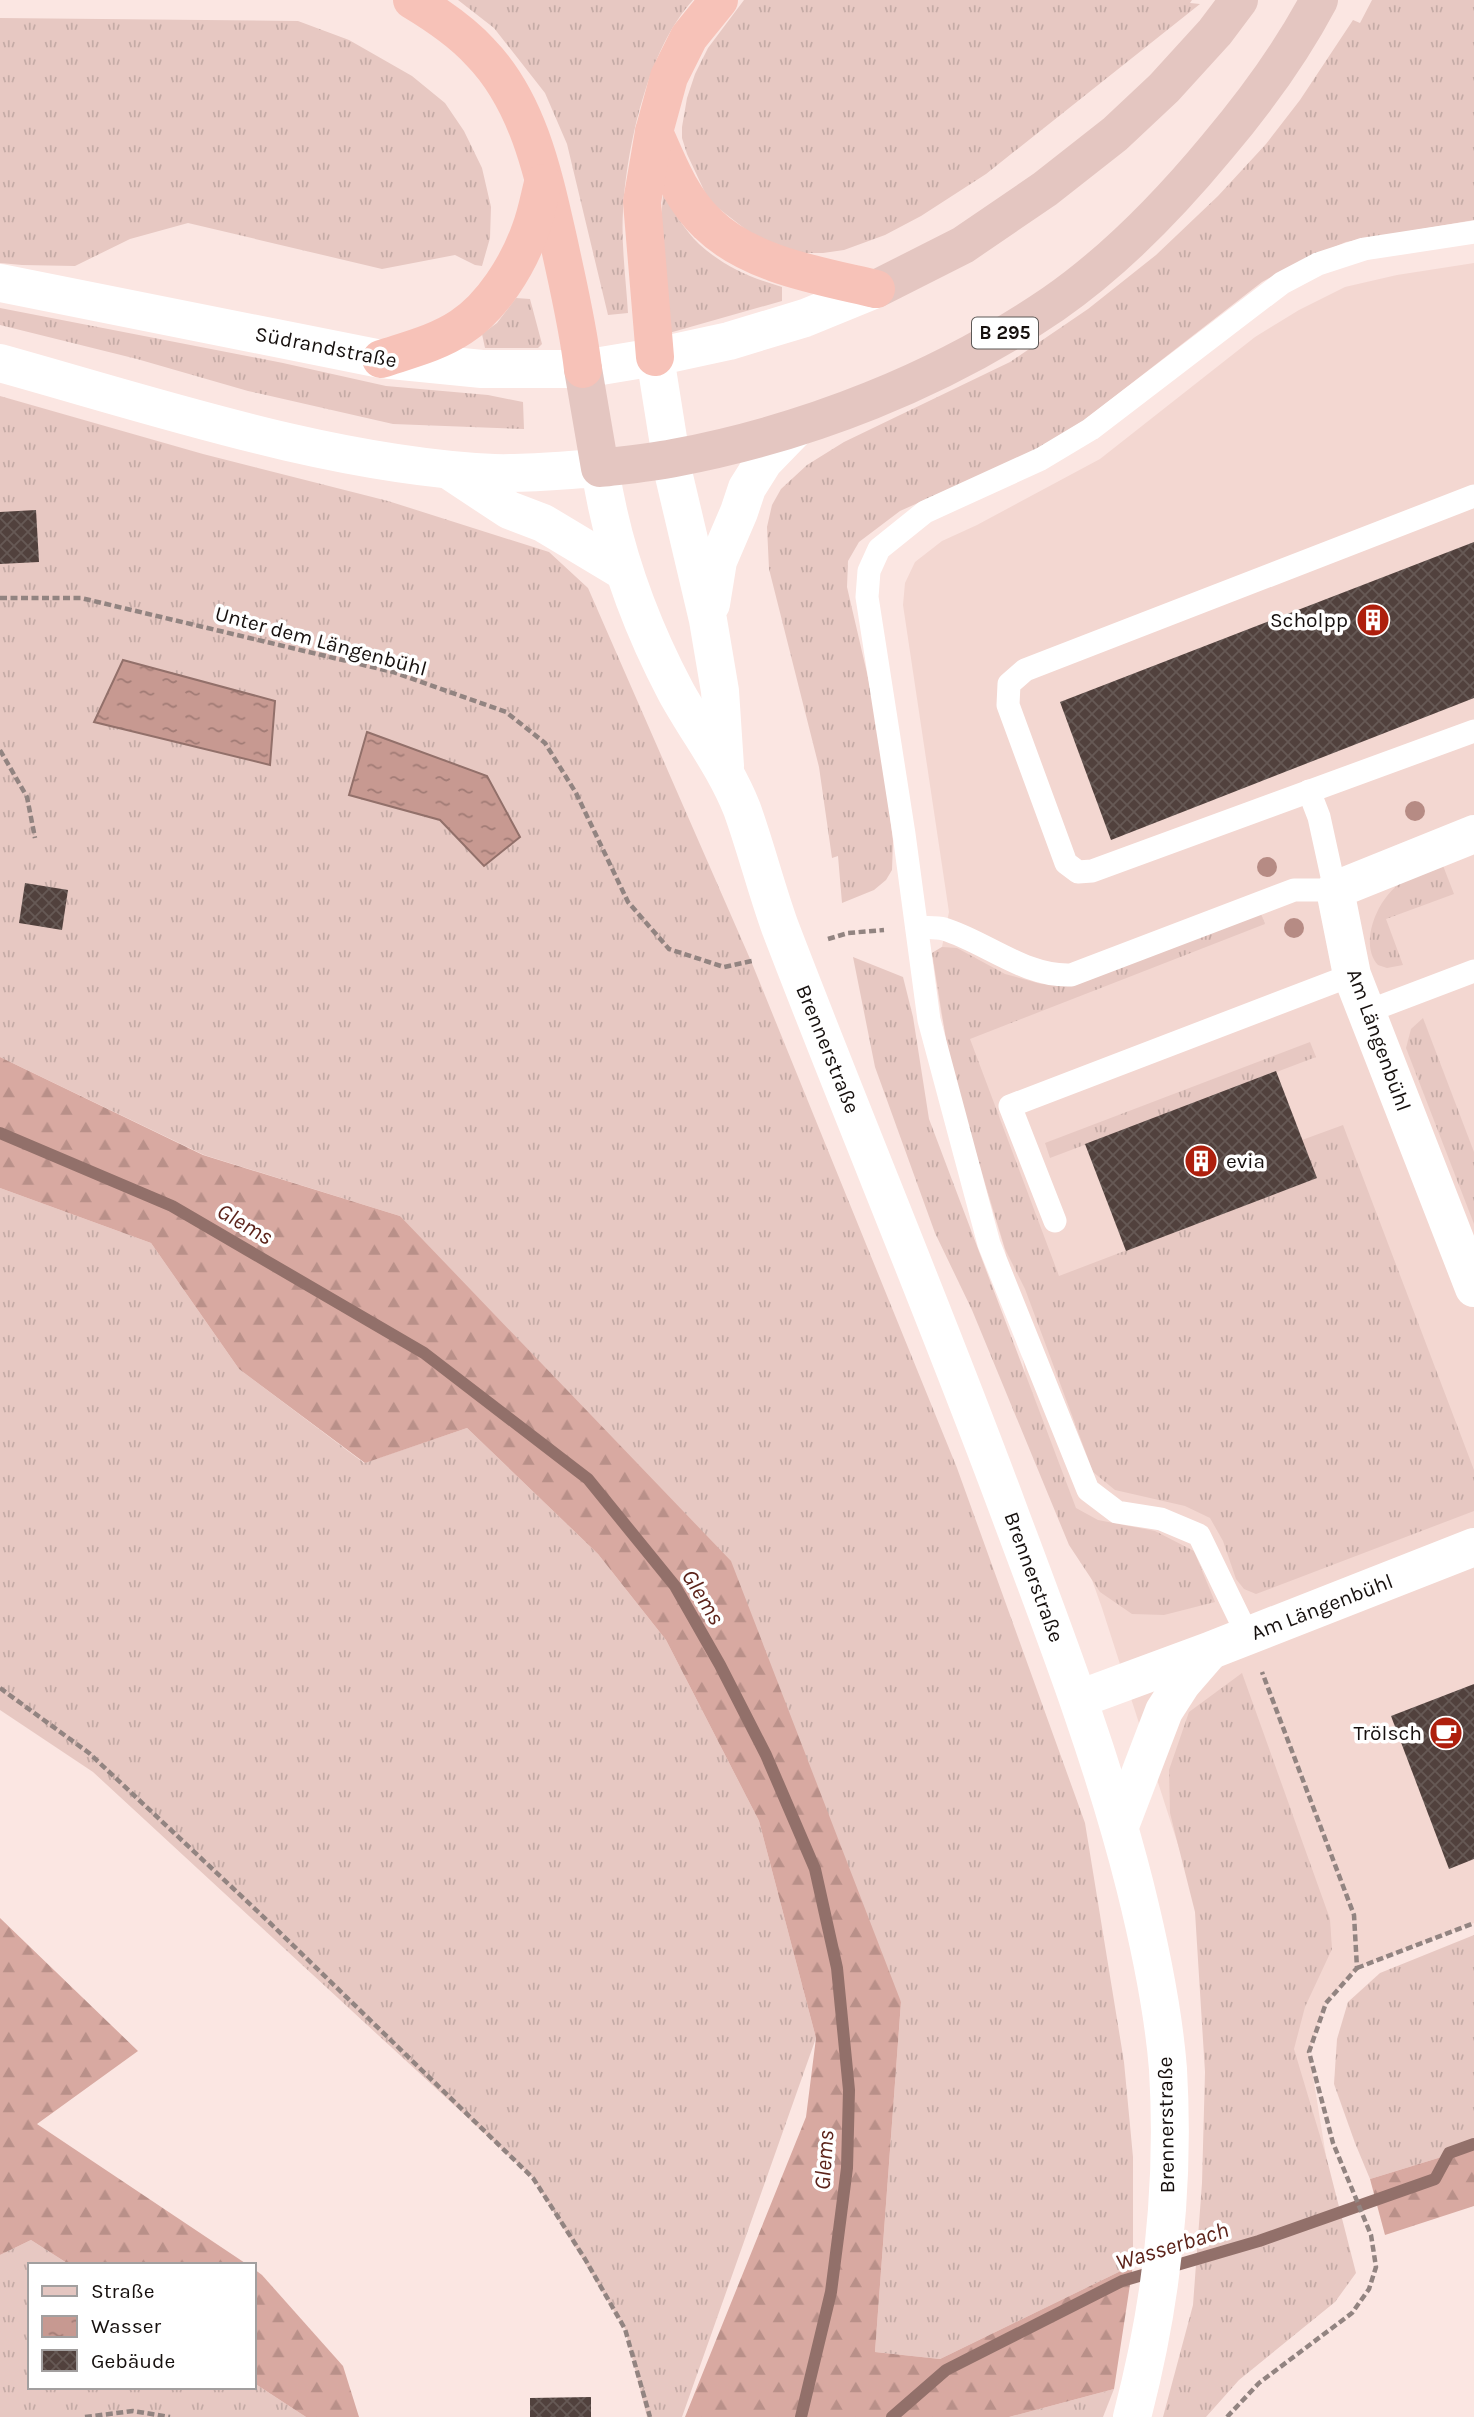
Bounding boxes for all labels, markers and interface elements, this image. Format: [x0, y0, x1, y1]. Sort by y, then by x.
road number: B 295 [972, 318, 1038, 348]
street label: Südrandstraße [253, 321, 399, 373]
street label: Unter dem Längenbühl [212, 601, 430, 681]
building icon: Scholpp [1354, 601, 1392, 639]
place label: Scholpp [1270, 608, 1348, 632]
street label: Am Längenbühl [1342, 966, 1416, 1114]
street label: Brennerstraße [791, 981, 865, 1117]
building icon: evia [1182, 1142, 1220, 1180]
place label: evia [1226, 1149, 1265, 1173]
water label: Glems [212, 1197, 278, 1251]
street label: Brennerstraße [999, 1509, 1069, 1645]
water label: Glems [676, 1564, 730, 1630]
street label: Am Längenbühl [1248, 1569, 1396, 1645]
cafe icon: Trölsch [1427, 1714, 1465, 1752]
place label: Trölsch [1354, 1721, 1422, 1745]
street label: Brennerstraße [1153, 2056, 1179, 2194]
water label: Glems [808, 2129, 840, 2191]
water label: Wasserbach [1112, 2216, 1232, 2276]
legend [28, 2263, 256, 2389]
text: Straße [91, 2279, 154, 2303]
text: Wasser [91, 2314, 162, 2338]
text: Gebäude [91, 2349, 175, 2373]

